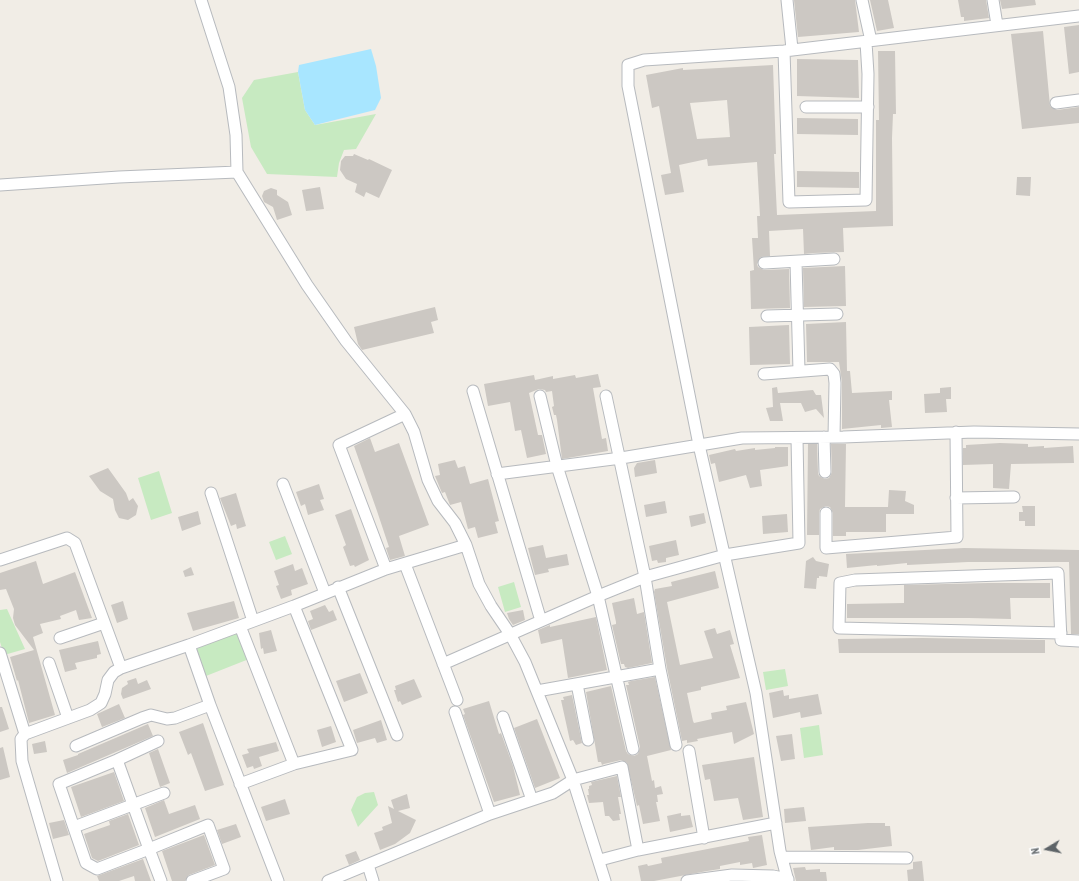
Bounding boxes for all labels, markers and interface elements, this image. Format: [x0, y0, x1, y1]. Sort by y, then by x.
north arrow [1027, 829, 1067, 869]
text: N [1028, 847, 1043, 855]

